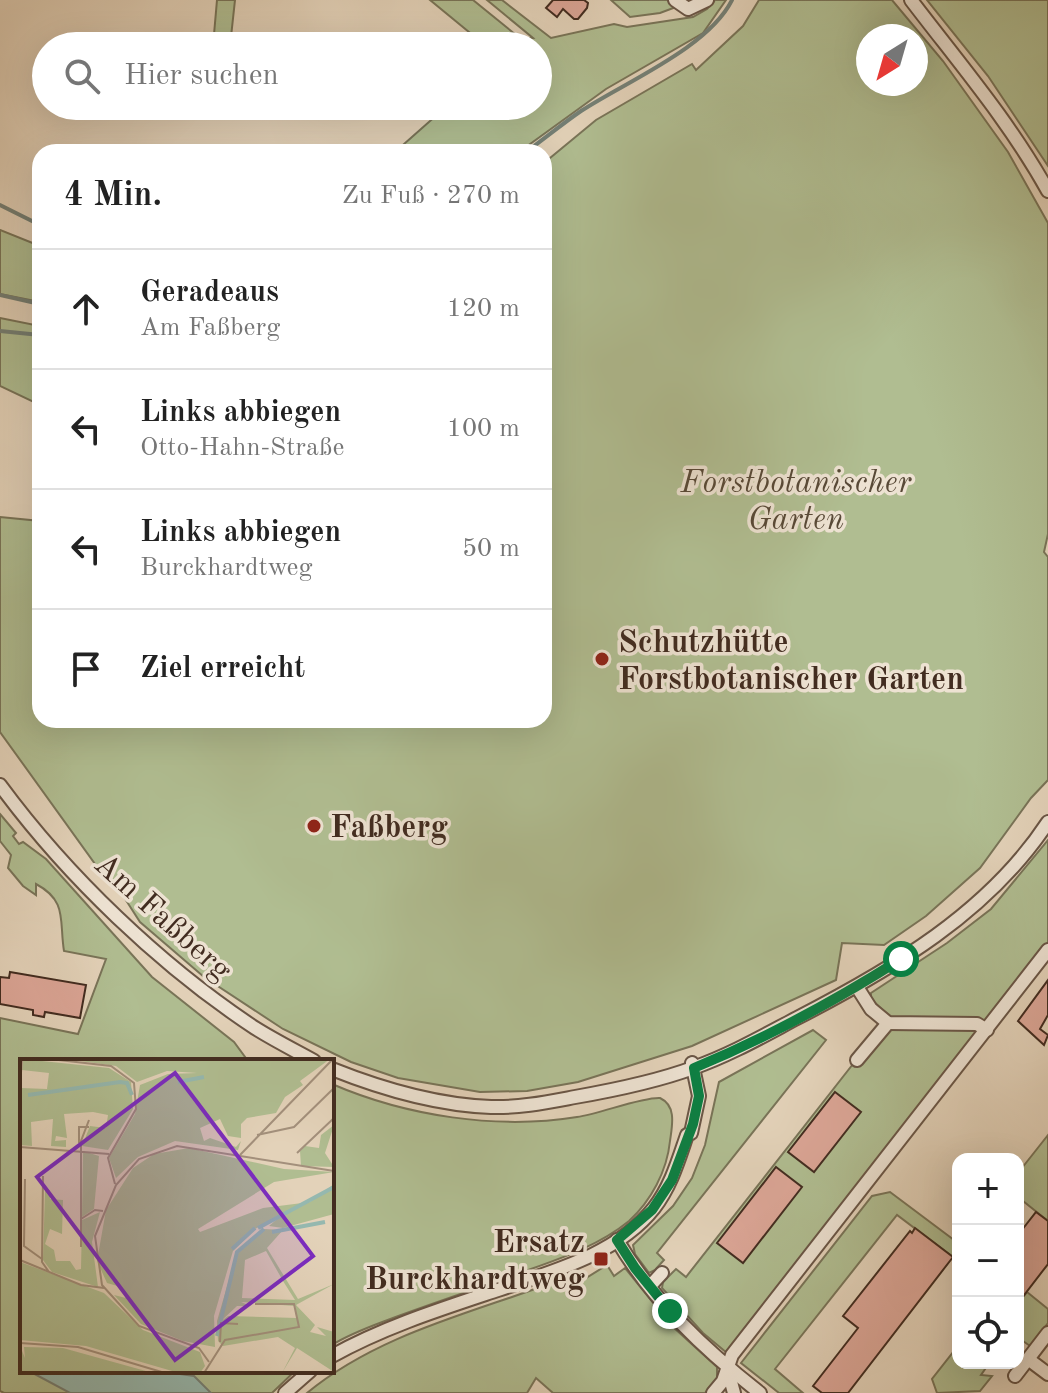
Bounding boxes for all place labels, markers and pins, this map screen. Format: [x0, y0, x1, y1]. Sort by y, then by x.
place label: Schutzhütte Forstbotanischer Garten [618, 628, 964, 697]
marker: Schutzhütte Forstbotanischer Garten [593, 650, 611, 668]
place label: Faßberg [330, 813, 448, 845]
marker: Faßberg [305, 817, 323, 835]
place label: Ersatz Burckhardtweg [365, 1228, 585, 1297]
marker: Ersatz Burckhardtweg [592, 1250, 610, 1268]

